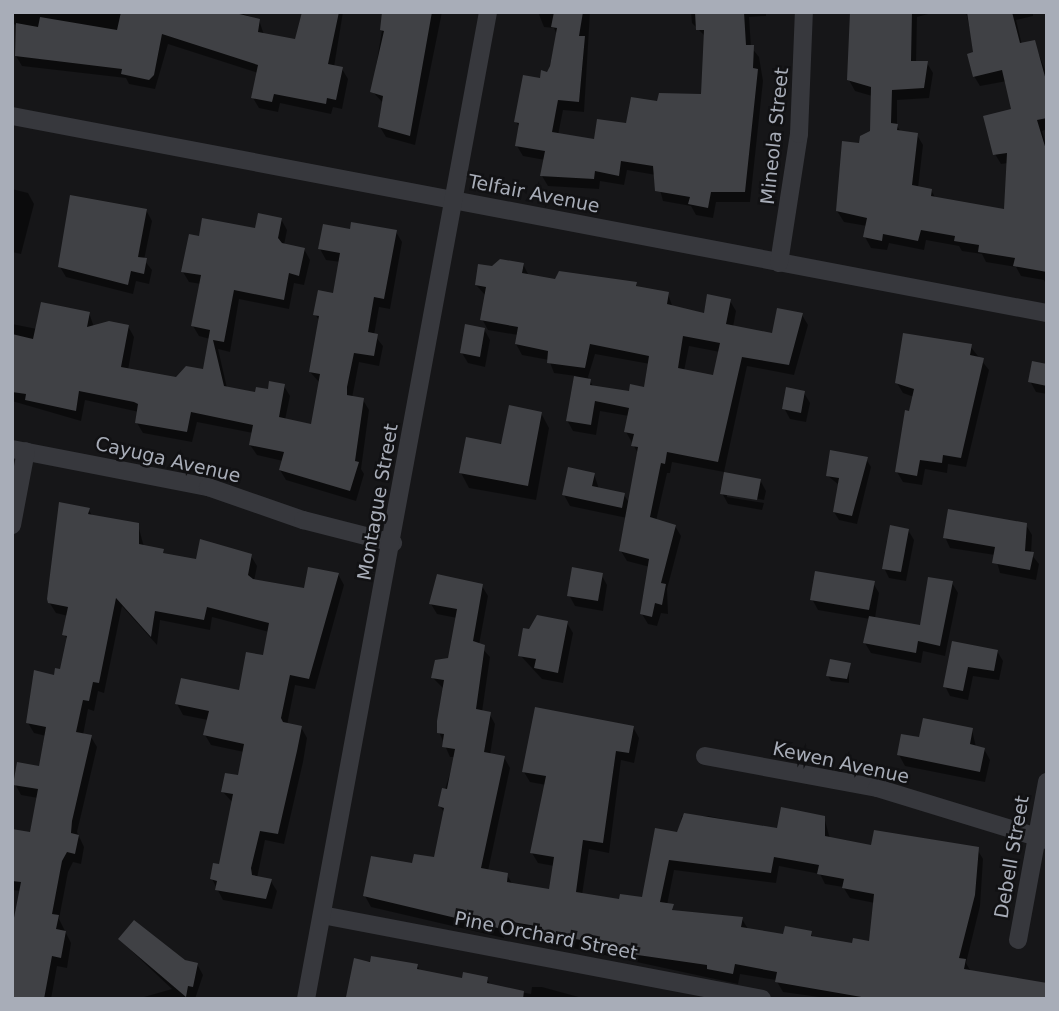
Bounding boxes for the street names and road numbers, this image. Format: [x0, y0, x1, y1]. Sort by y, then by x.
street label: Mineola Street [756, 66, 794, 206]
street label: Telfair Avenue [466, 170, 602, 218]
street label: Montague Street [353, 422, 403, 582]
street label: Cayuga Avenue [93, 432, 243, 488]
street label: Kewen Avenue [771, 737, 911, 789]
street label: Debell Street [990, 794, 1034, 920]
street label: Pine Orchard Street [453, 907, 639, 965]

